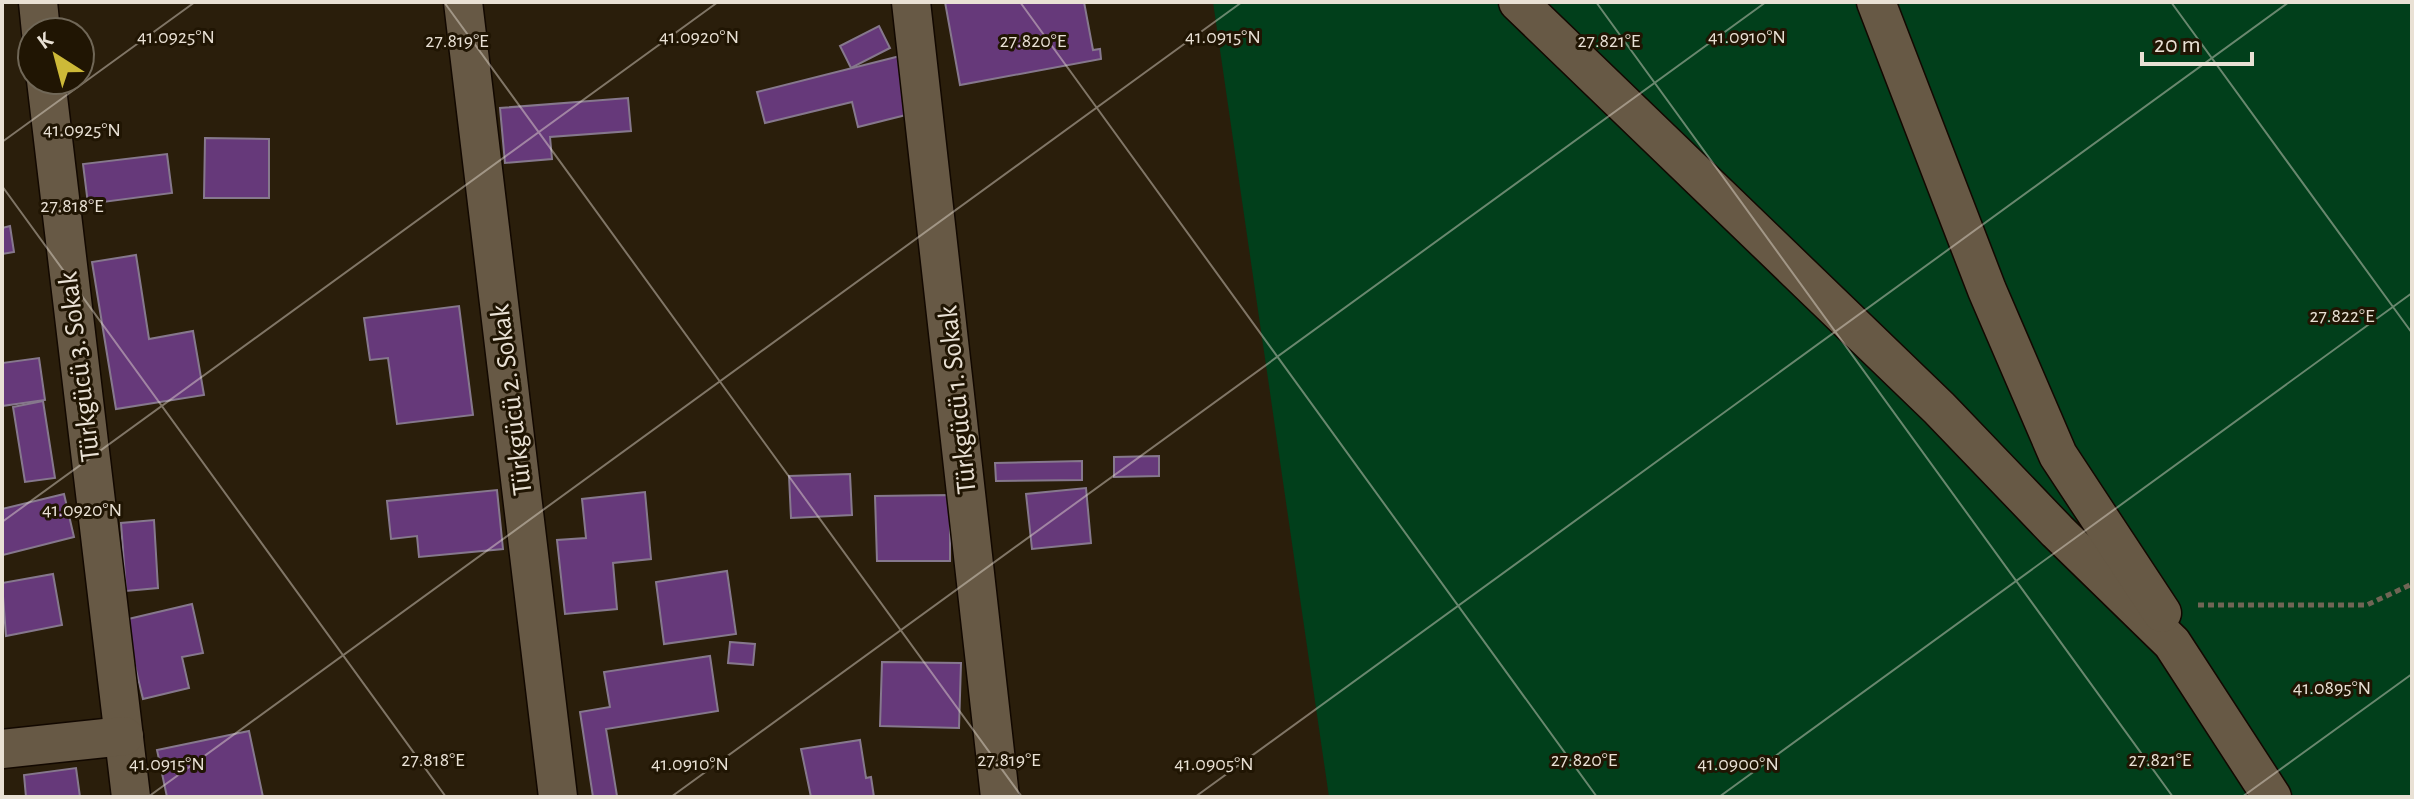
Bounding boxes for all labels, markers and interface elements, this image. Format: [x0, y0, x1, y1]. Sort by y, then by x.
north arrow [16, 16, 96, 96]
scale bar [2142, 16, 2252, 66]
text: K [33, 27, 57, 53]
text: 41.0925°N [137, 27, 215, 47]
text: 41.0920°N [659, 27, 739, 47]
text: 41.0915°N [1185, 27, 1261, 47]
text: 41.0910°N [1708, 27, 1786, 47]
text: 27.819°E [425, 31, 489, 51]
text: 27.820°E [1000, 31, 1067, 51]
text: 27.821°E [1578, 31, 1641, 51]
text: 20 m [2154, 33, 2201, 57]
text: 41.0925°N [43, 120, 121, 140]
text: 27.818°E [40, 196, 104, 216]
street label: Türkgücü 3. Sokak [54, 270, 106, 463]
street label: Türkgücü 2. Sokak [486, 302, 538, 497]
street label: Türkgücü 1. Sokak [934, 304, 982, 495]
text: 27.822°E [2309, 306, 2375, 326]
text: 41.0920°N [42, 500, 122, 520]
text: 41.0895°N [2293, 678, 2371, 698]
text: 27.818°E [401, 750, 465, 770]
text: 27.819°E [977, 750, 1041, 770]
text: 27.820°E [1551, 750, 1618, 770]
text: 27.821°E [2129, 750, 2192, 770]
text: 41.0915°N [129, 754, 205, 774]
text: 41.0910°N [651, 754, 729, 774]
text: 41.0905°N [1174, 754, 1254, 774]
text: 41.0900°N [1697, 754, 1779, 774]

